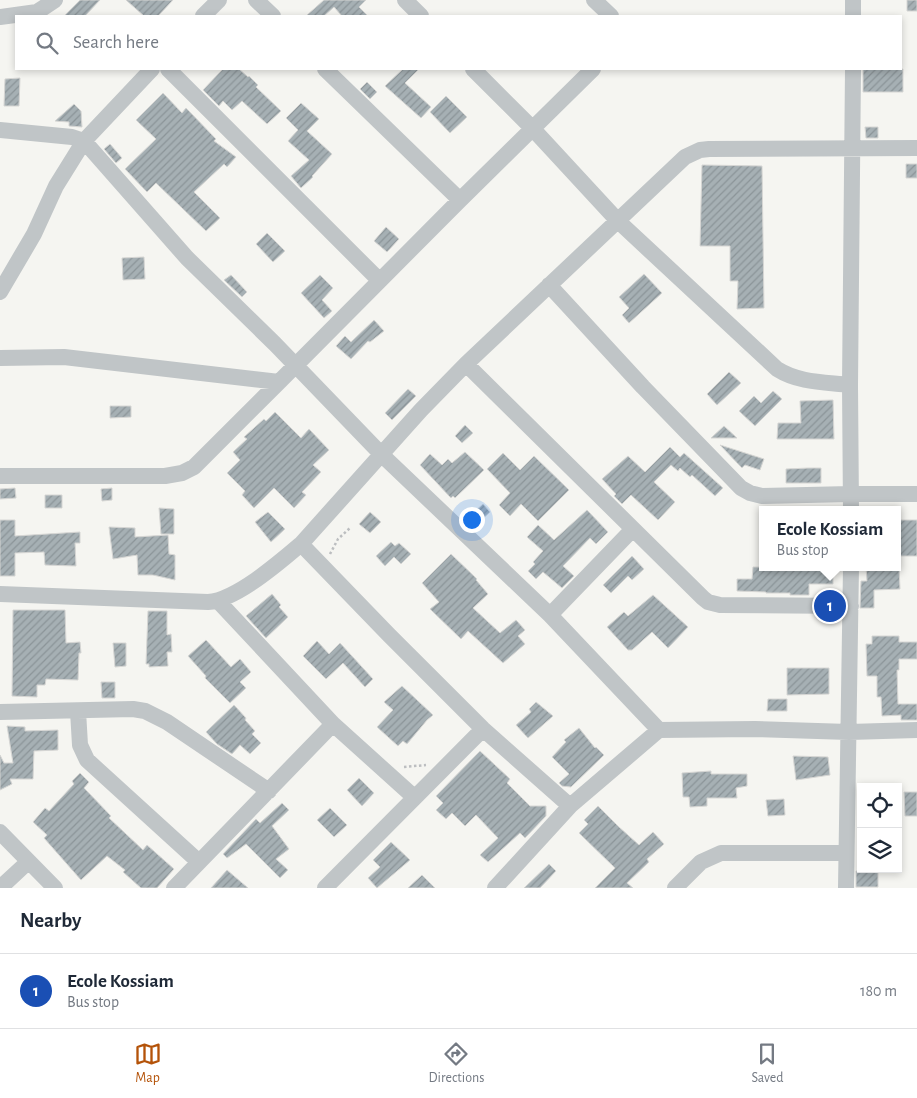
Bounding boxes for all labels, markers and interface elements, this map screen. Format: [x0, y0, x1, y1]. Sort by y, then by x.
search box [15, 15, 902, 70]
icon: search [33, 29, 61, 57]
text: Search here [73, 33, 159, 52]
popup [759, 506, 901, 571]
your location [459, 507, 485, 533]
text: Ecole Kossiam [777, 520, 883, 539]
text: Bus stop [777, 542, 829, 558]
pin: 1 [814, 587, 846, 625]
map controls [857, 783, 902, 873]
button: locate [857, 783, 902, 828]
button: layers [857, 828, 902, 873]
text: Nearby [20, 910, 81, 931]
text: Ecole Kossiam [67, 972, 174, 991]
text: 1 [33, 983, 39, 999]
text: 180 m [860, 983, 897, 999]
text: Bus stop [67, 994, 119, 1010]
tab: Map [134, 1040, 162, 1087]
tab: Directions [429, 1040, 484, 1087]
tab: Saved [751, 1040, 783, 1087]

